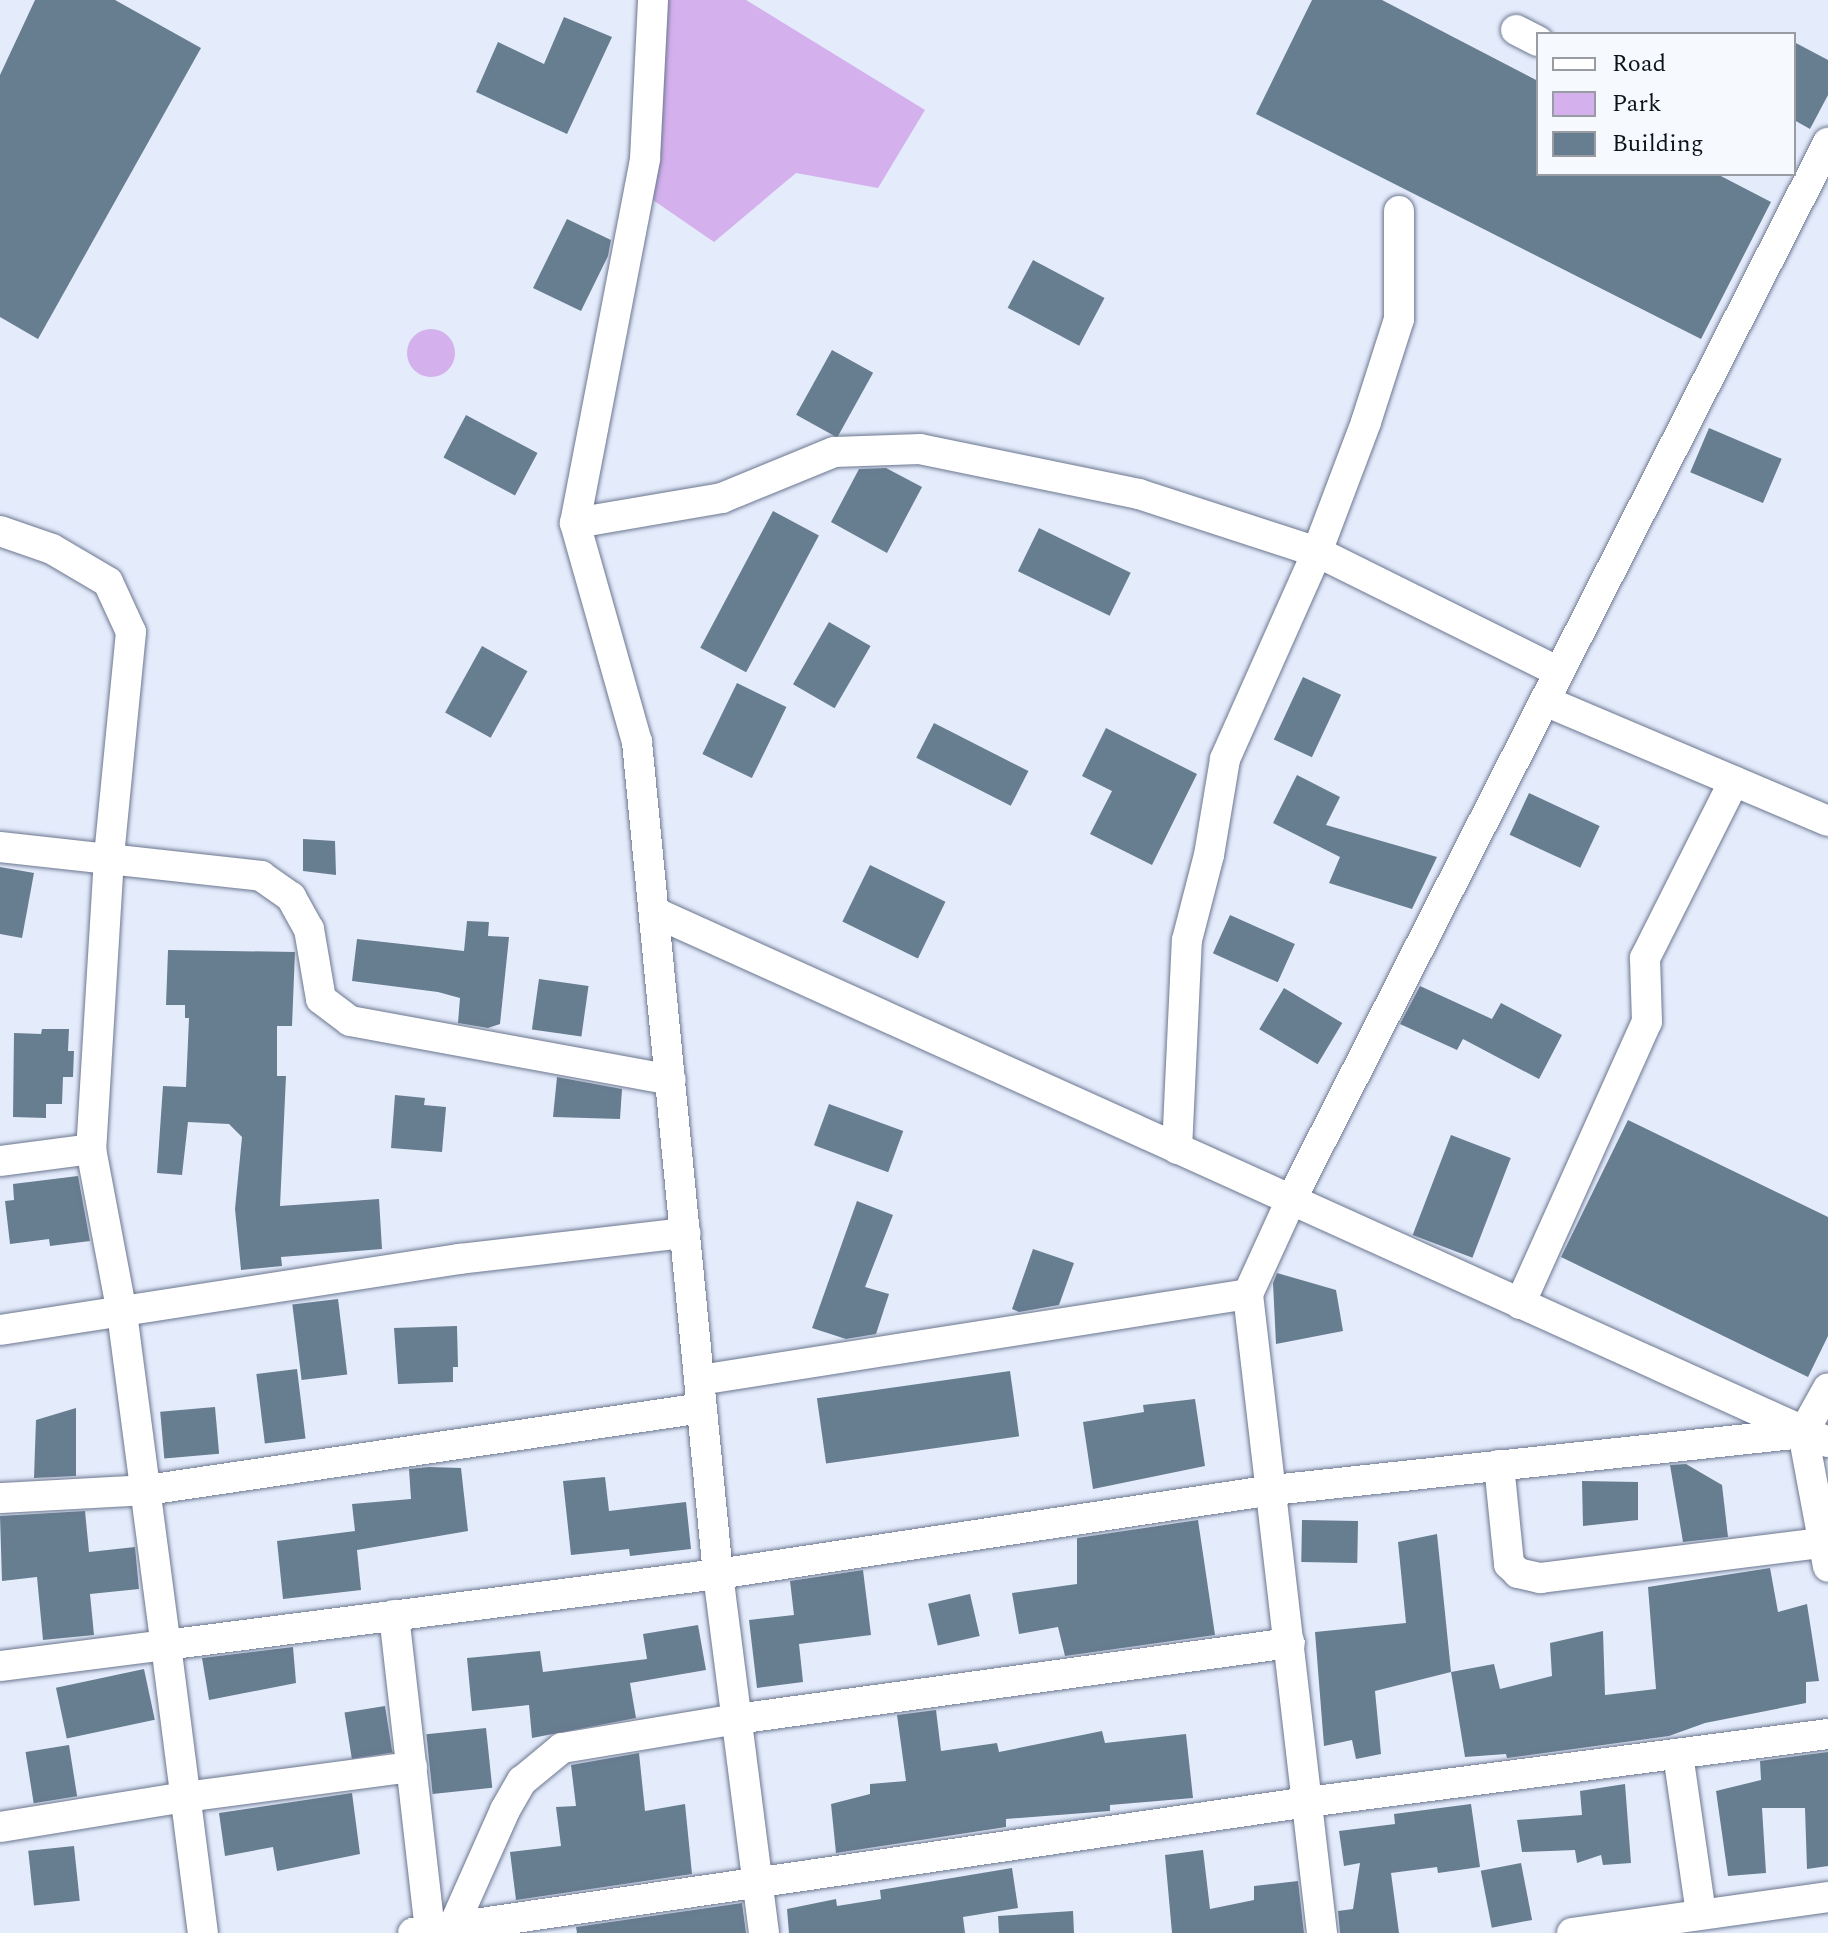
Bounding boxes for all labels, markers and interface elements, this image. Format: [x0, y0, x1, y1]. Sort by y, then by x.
legend [1536, 32, 1796, 176]
text: Road [1612, 46, 1666, 82]
text: Park [1612, 86, 1662, 122]
text: Building [1612, 126, 1704, 162]

